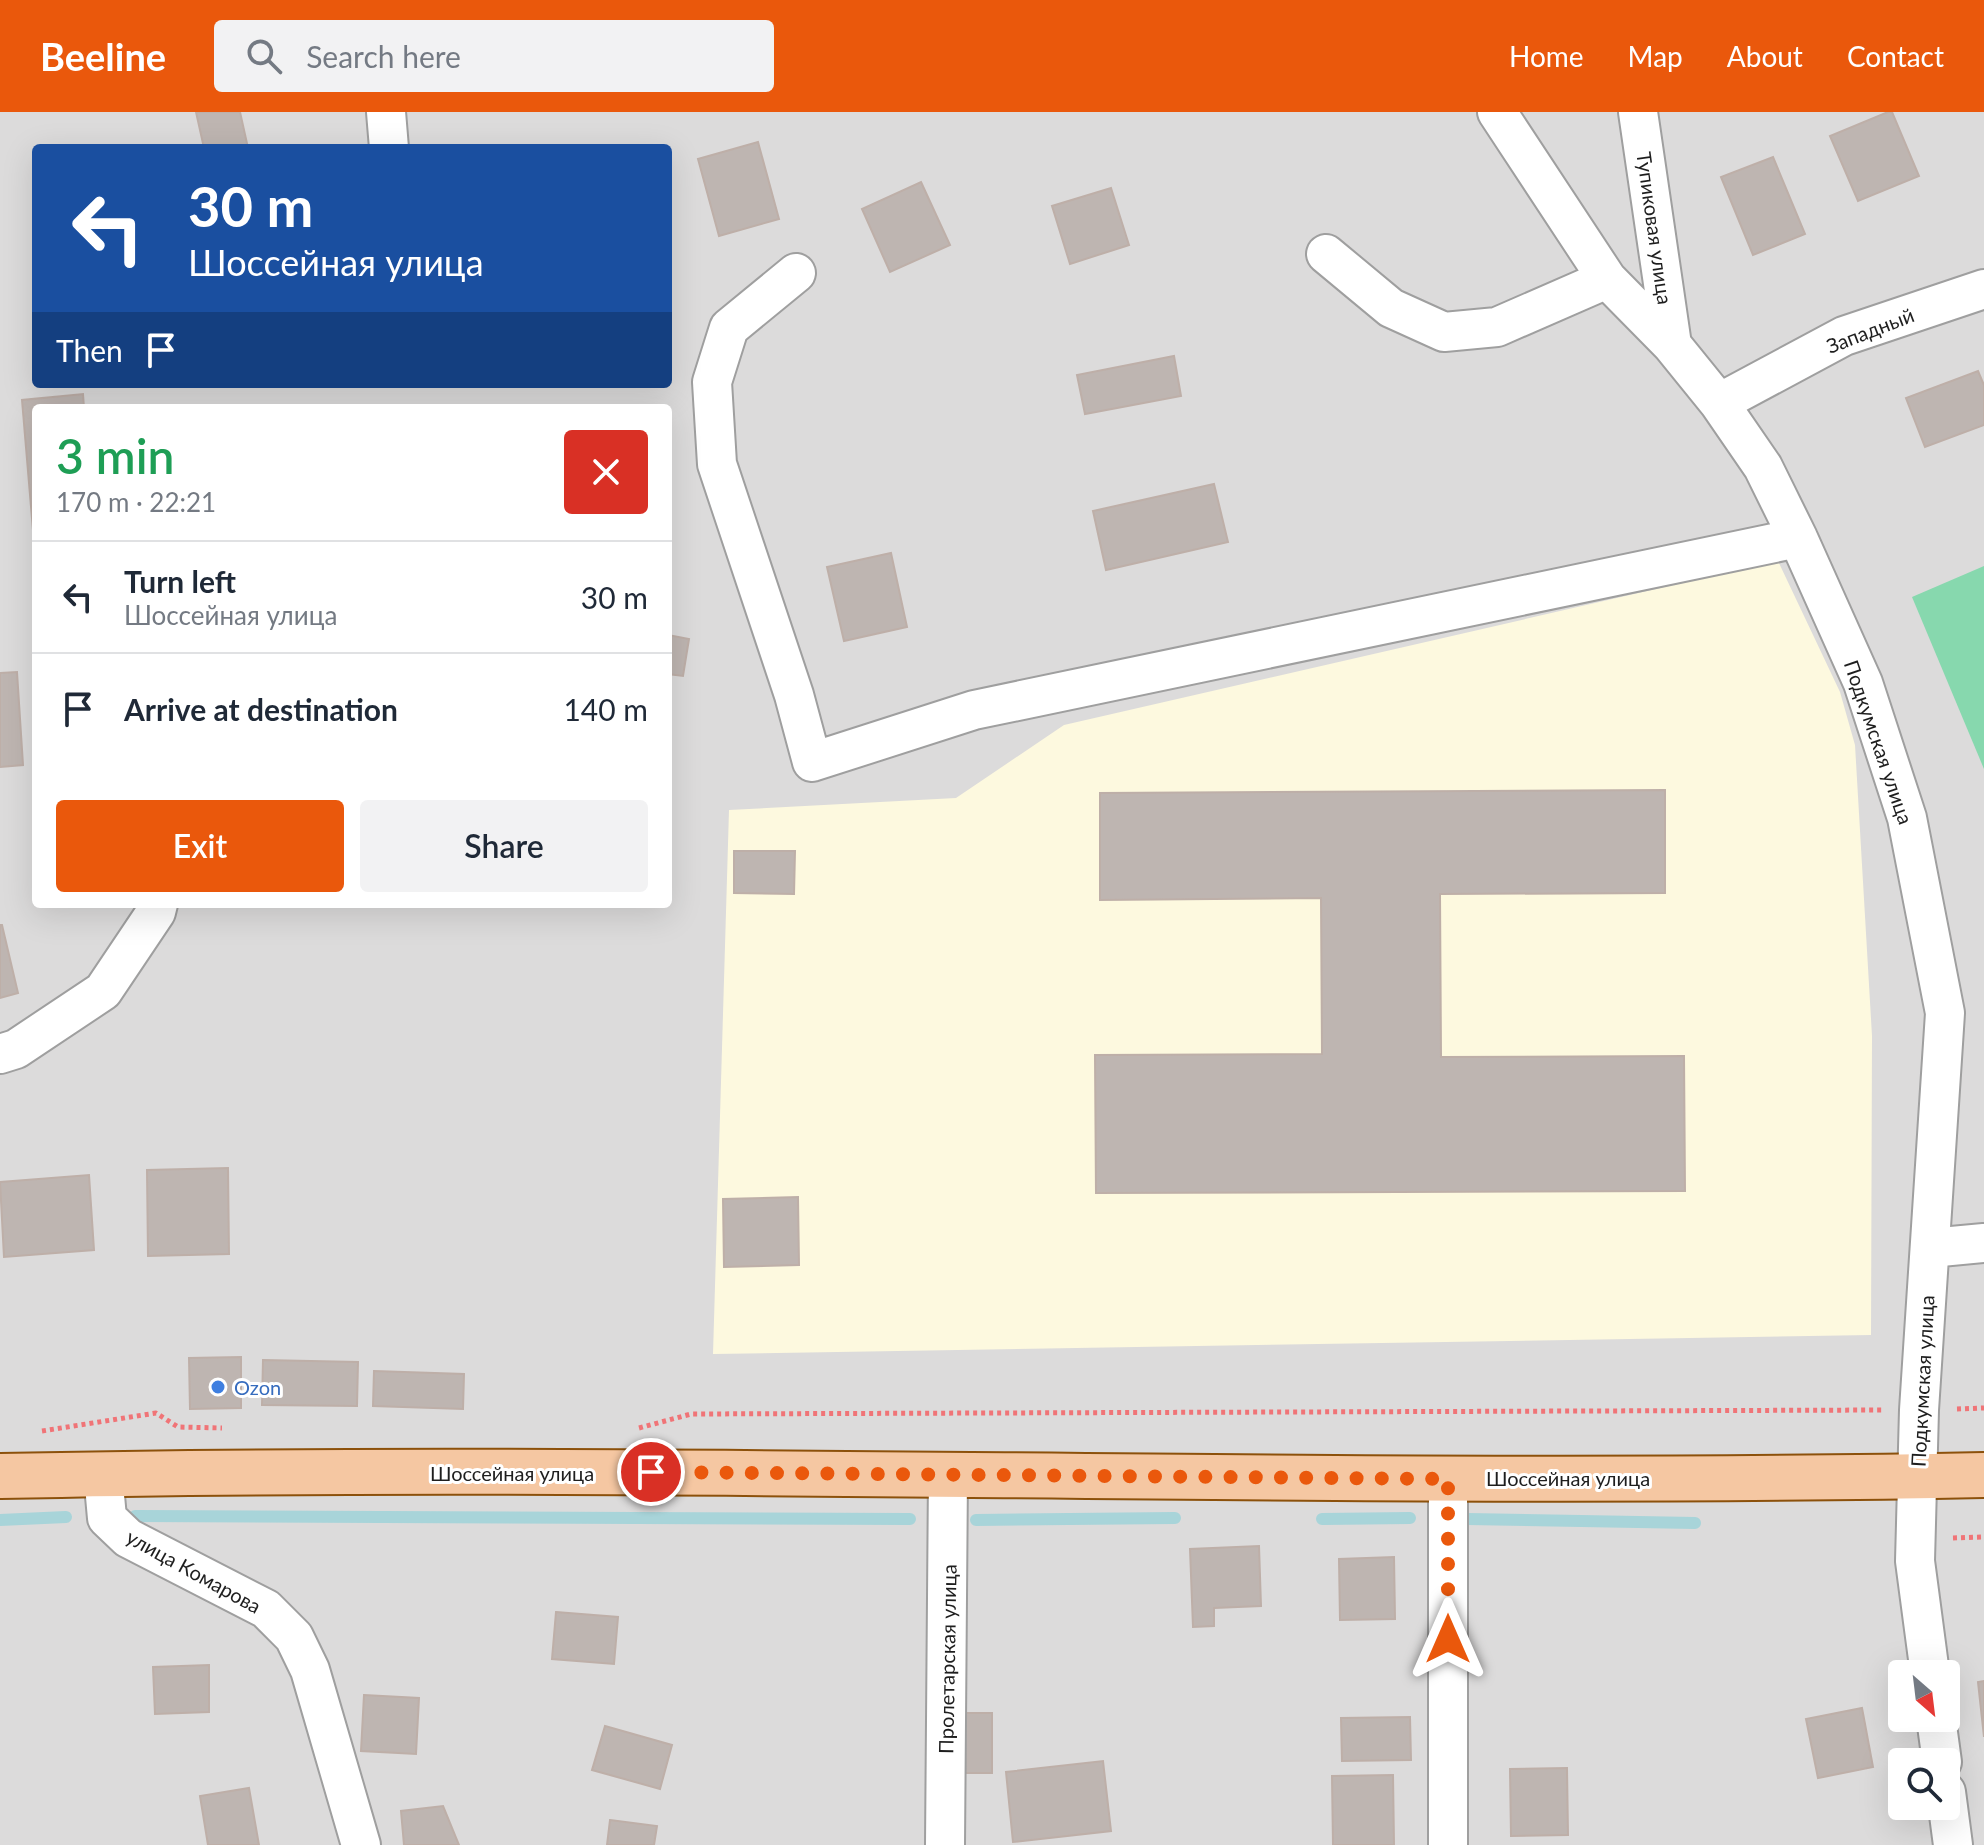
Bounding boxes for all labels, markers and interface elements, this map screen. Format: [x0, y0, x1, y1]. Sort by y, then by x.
search box [214, 20, 774, 92]
text: Beeline [40, 33, 166, 79]
icon: search [242, 34, 286, 78]
text: Search here [306, 38, 461, 74]
text: Home [1509, 39, 1584, 73]
text: Map [1628, 39, 1683, 73]
text: About [1727, 39, 1803, 73]
text: Contact [1847, 39, 1944, 73]
street label: Тупиковая улица [1632, 150, 1678, 306]
text: 30 m [188, 172, 313, 239]
icon: left [56, 176, 160, 280]
text: Шоссейная улица [188, 240, 484, 284]
street label: Западный [1823, 302, 1917, 358]
icon: arrive [139, 328, 183, 372]
text: Then [56, 332, 123, 368]
text: 3 min [56, 427, 174, 484]
button: close [564, 430, 648, 514]
text: 170 m · 22:21 [56, 486, 216, 518]
text: Turn left [124, 563, 236, 599]
icon: left [56, 575, 100, 619]
text: 30 m [581, 579, 648, 615]
text: Шоссейная улица [124, 599, 337, 631]
street label: Подкумская улица [1840, 657, 1918, 827]
icon: arrive [56, 687, 100, 731]
text: Arrive at destination [124, 691, 398, 727]
text: 140 m [563, 691, 648, 727]
button: Exit [56, 800, 344, 892]
button: Share [360, 800, 648, 892]
street label: Подкумская улица [1906, 1295, 1938, 1467]
place label: Ozon [234, 1375, 281, 1399]
marker: Ozon [209, 1378, 227, 1396]
pin [617, 1438, 685, 1506]
icon: arrive [629, 1450, 673, 1494]
street label: Шоссейная улица [430, 1461, 594, 1485]
street label: Шоссейная улица [1486, 1466, 1650, 1490]
street label: улица Комарова [122, 1524, 266, 1618]
street label: Пролетарская улица [933, 1564, 961, 1754]
position arrow [1406, 1597, 1490, 1681]
north arrow [1888, 1660, 1960, 1732]
map controls [1888, 1660, 1960, 1820]
button: search [1888, 1748, 1960, 1820]

